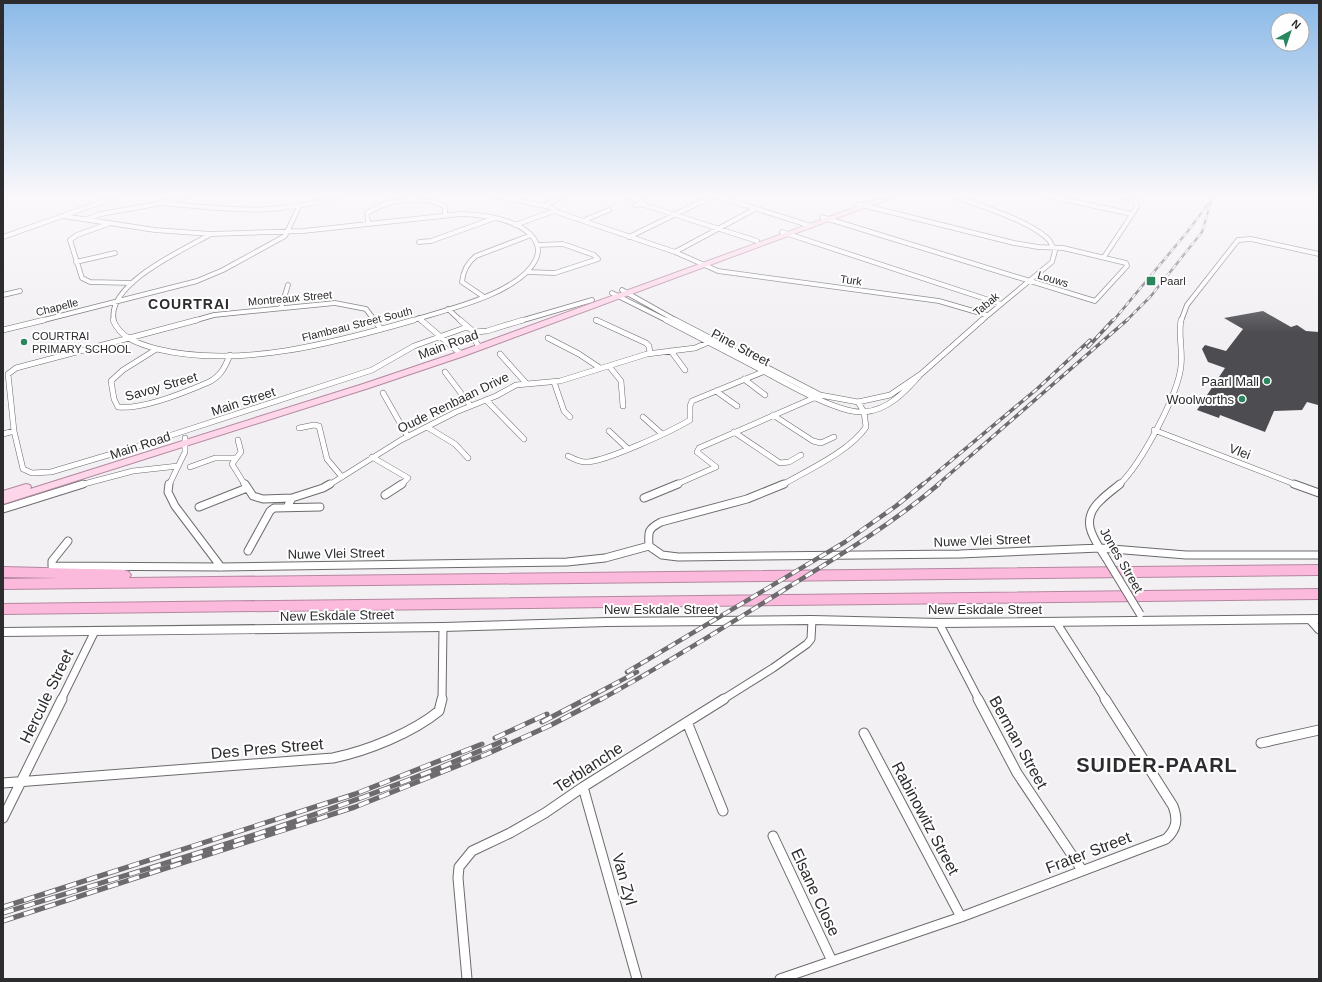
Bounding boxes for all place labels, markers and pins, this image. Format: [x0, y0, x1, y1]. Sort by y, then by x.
marker: Paarl [1145, 275, 1157, 287]
place label: Paarl [1160, 275, 1186, 287]
place label: COURTRAI PRIMARY SCHOOL [32, 330, 131, 355]
marker: COURTRAI PRIMARY SCHOOL [19, 337, 29, 347]
place label: Paarl Mall [1201, 374, 1259, 389]
marker: Paarl Mall [1262, 376, 1272, 386]
place label: Woolworths [1166, 392, 1234, 407]
marker: Woolworths [1237, 394, 1247, 404]

